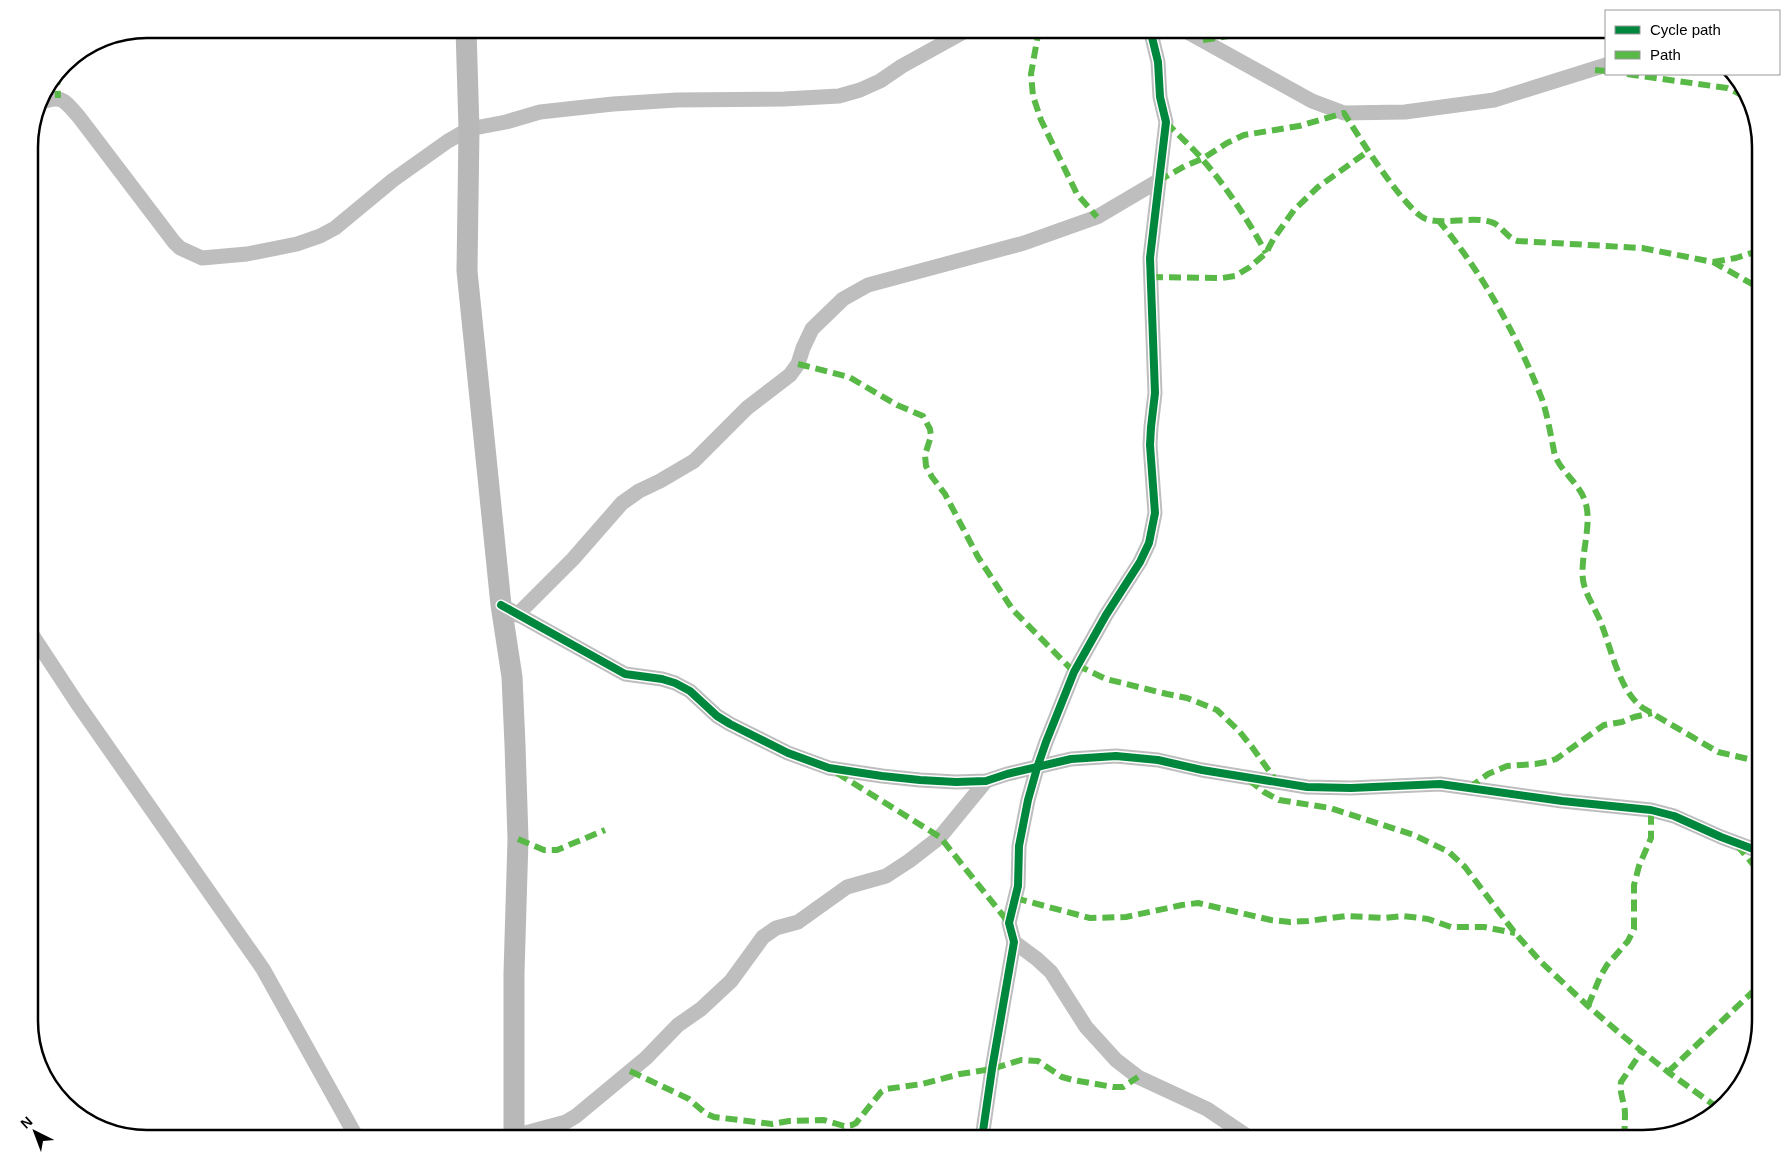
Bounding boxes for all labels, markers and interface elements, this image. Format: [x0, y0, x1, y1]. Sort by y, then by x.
legend [1605, 10, 1780, 75]
text: Cycle path [1650, 21, 1721, 38]
text: Path [1650, 46, 1681, 63]
north arrow [10, 1107, 60, 1157]
text: N [17, 1113, 35, 1132]

